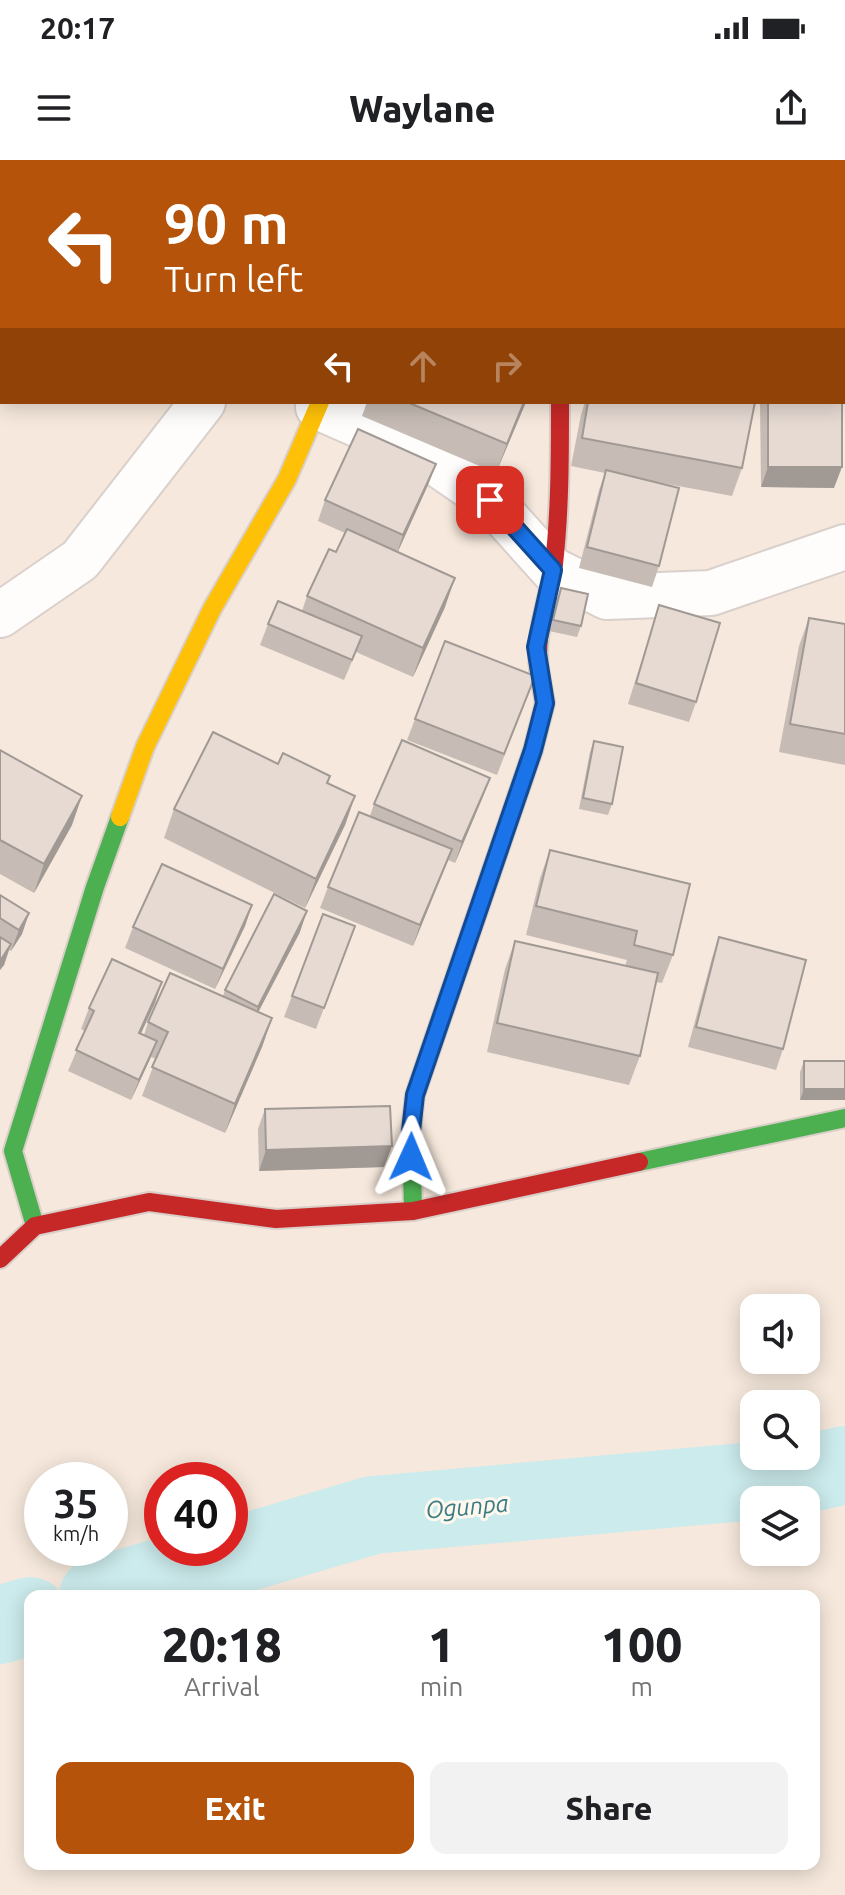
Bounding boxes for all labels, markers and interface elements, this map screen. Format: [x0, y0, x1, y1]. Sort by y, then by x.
text: 20:17 [40, 11, 115, 45]
icon: menu [32, 86, 76, 130]
icon: share [769, 86, 813, 130]
text: Waylane [349, 88, 496, 129]
icon: left [32, 192, 136, 296]
text: 90 m [164, 192, 289, 255]
text: Turn left [164, 258, 303, 299]
icon: left [317, 344, 361, 388]
icon: ahead [401, 344, 445, 388]
icon: right [485, 344, 529, 388]
pin [456, 466, 524, 534]
icon: arrive [468, 478, 512, 522]
position arrow [369, 1115, 453, 1199]
map controls [740, 1294, 820, 1566]
button: sound [740, 1294, 820, 1374]
button: search [740, 1390, 820, 1470]
speed limit sign: 40 [144, 1462, 248, 1566]
text: 35 [53, 1481, 99, 1526]
button: layers [740, 1486, 820, 1566]
water label: Ogunpa [424, 1489, 510, 1524]
text: km/h [53, 1522, 99, 1545]
text: 20:18 [162, 1617, 282, 1671]
text: 1 [428, 1617, 455, 1671]
text: 100 [601, 1617, 682, 1671]
text: Arrival [184, 1672, 260, 1701]
text: min [420, 1672, 463, 1701]
text: m [630, 1672, 653, 1701]
button: Exit [56, 1762, 414, 1854]
button: Share [430, 1762, 788, 1854]

